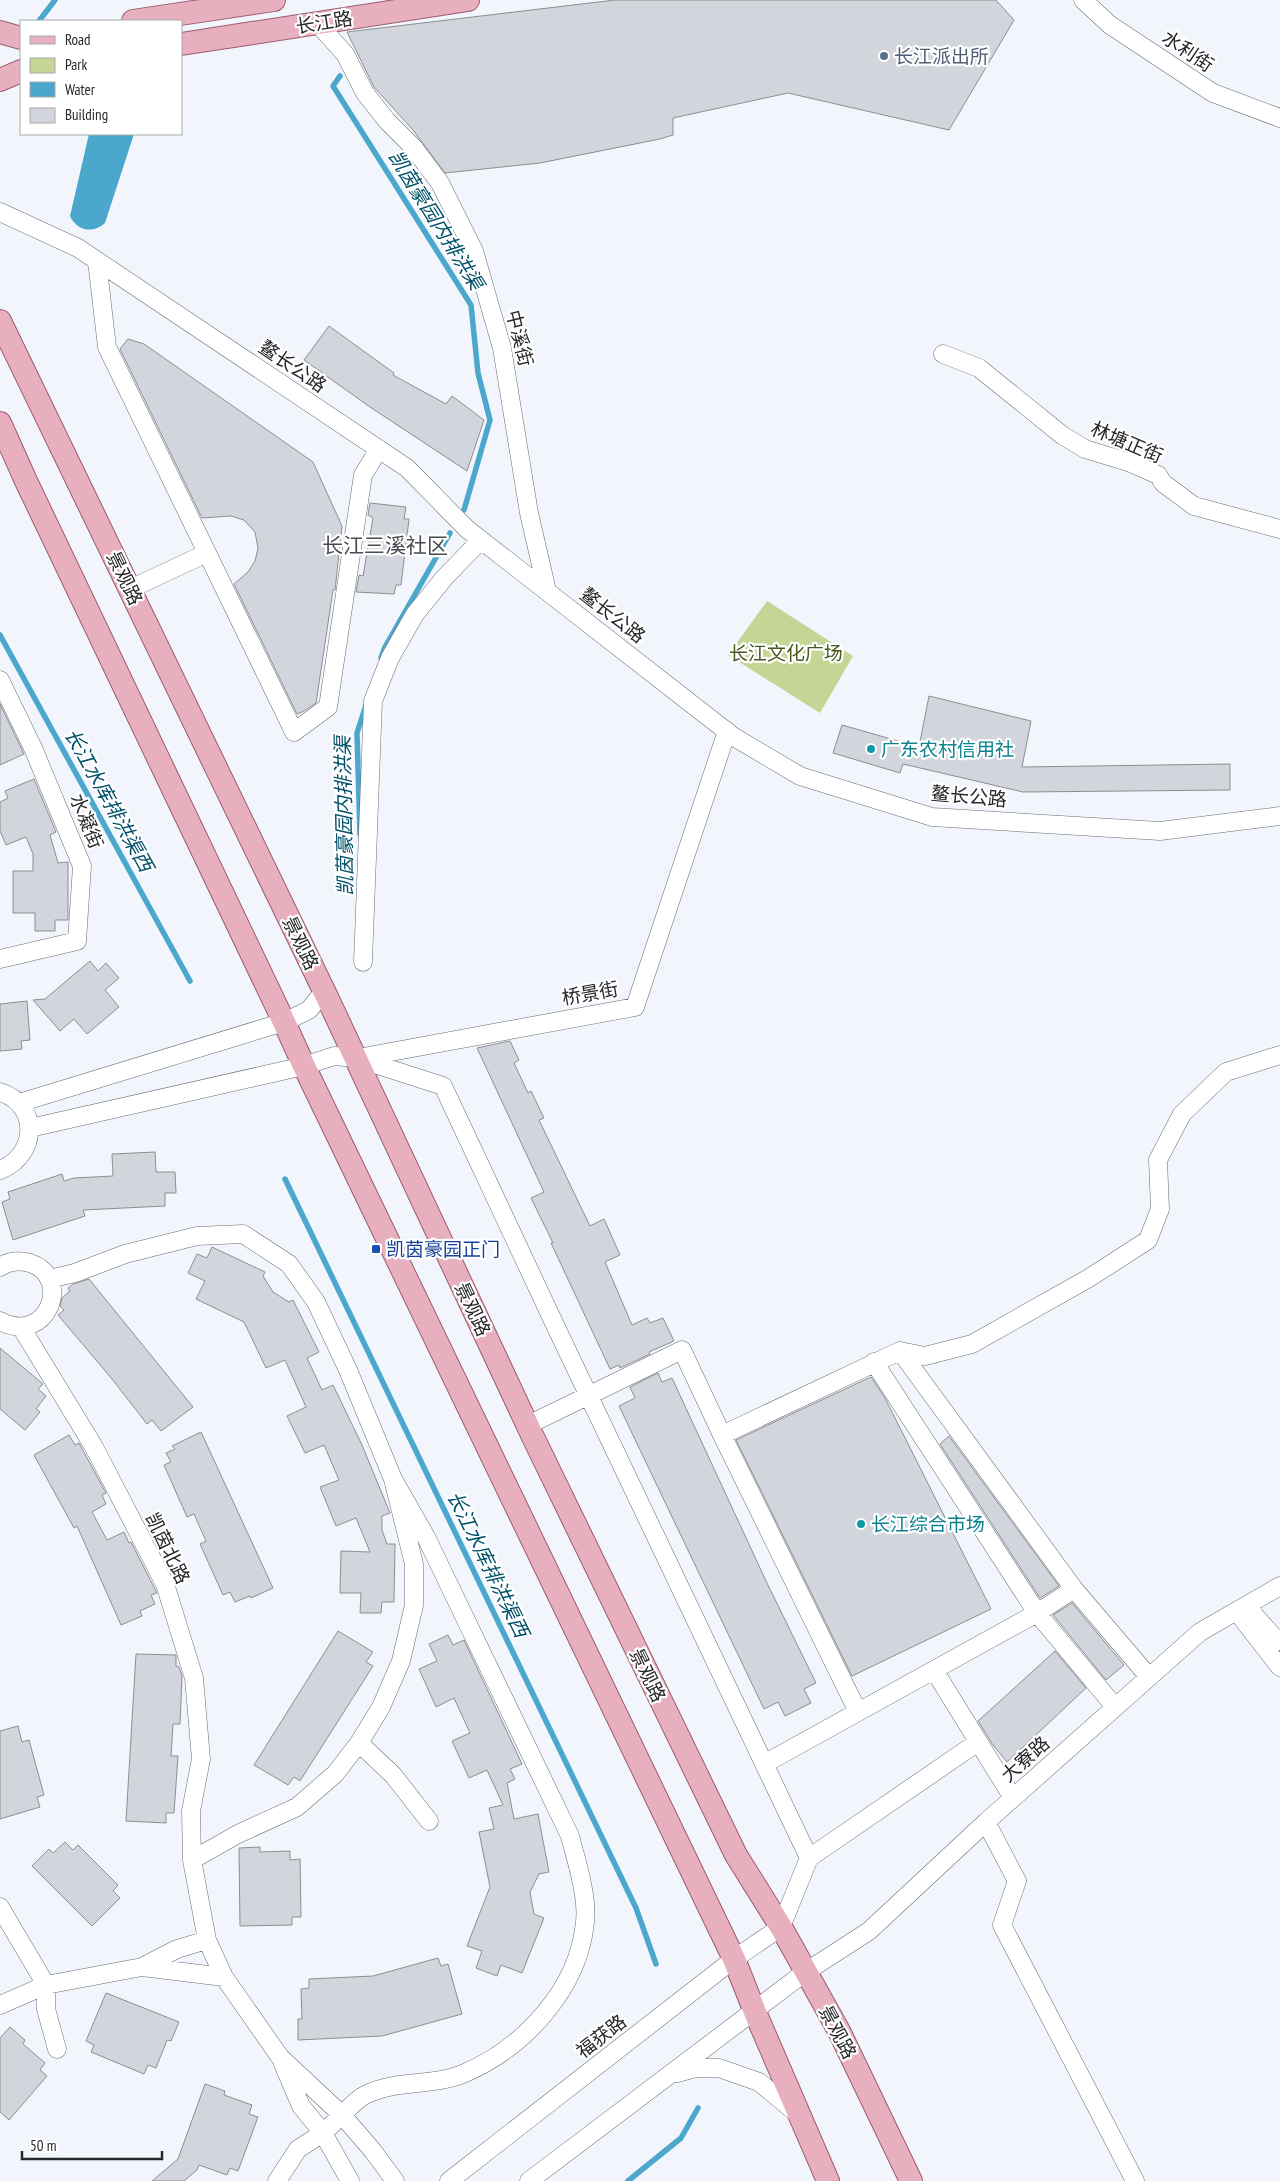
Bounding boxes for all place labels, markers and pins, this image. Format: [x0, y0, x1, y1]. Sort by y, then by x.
place label: 长江派出所 [894, 44, 989, 68]
marker: 长江派出所 [878, 50, 890, 62]
place label: 广东农村信用社 [881, 737, 1014, 761]
marker: 广东农村信用社 [865, 743, 877, 755]
place label: 凯茵豪园正门 [386, 1237, 500, 1261]
marker: 凯茵豪园正门 [370, 1243, 382, 1255]
place label: 长江综合市场 [871, 1512, 985, 1536]
marker: 长江综合市场 [855, 1518, 867, 1530]

